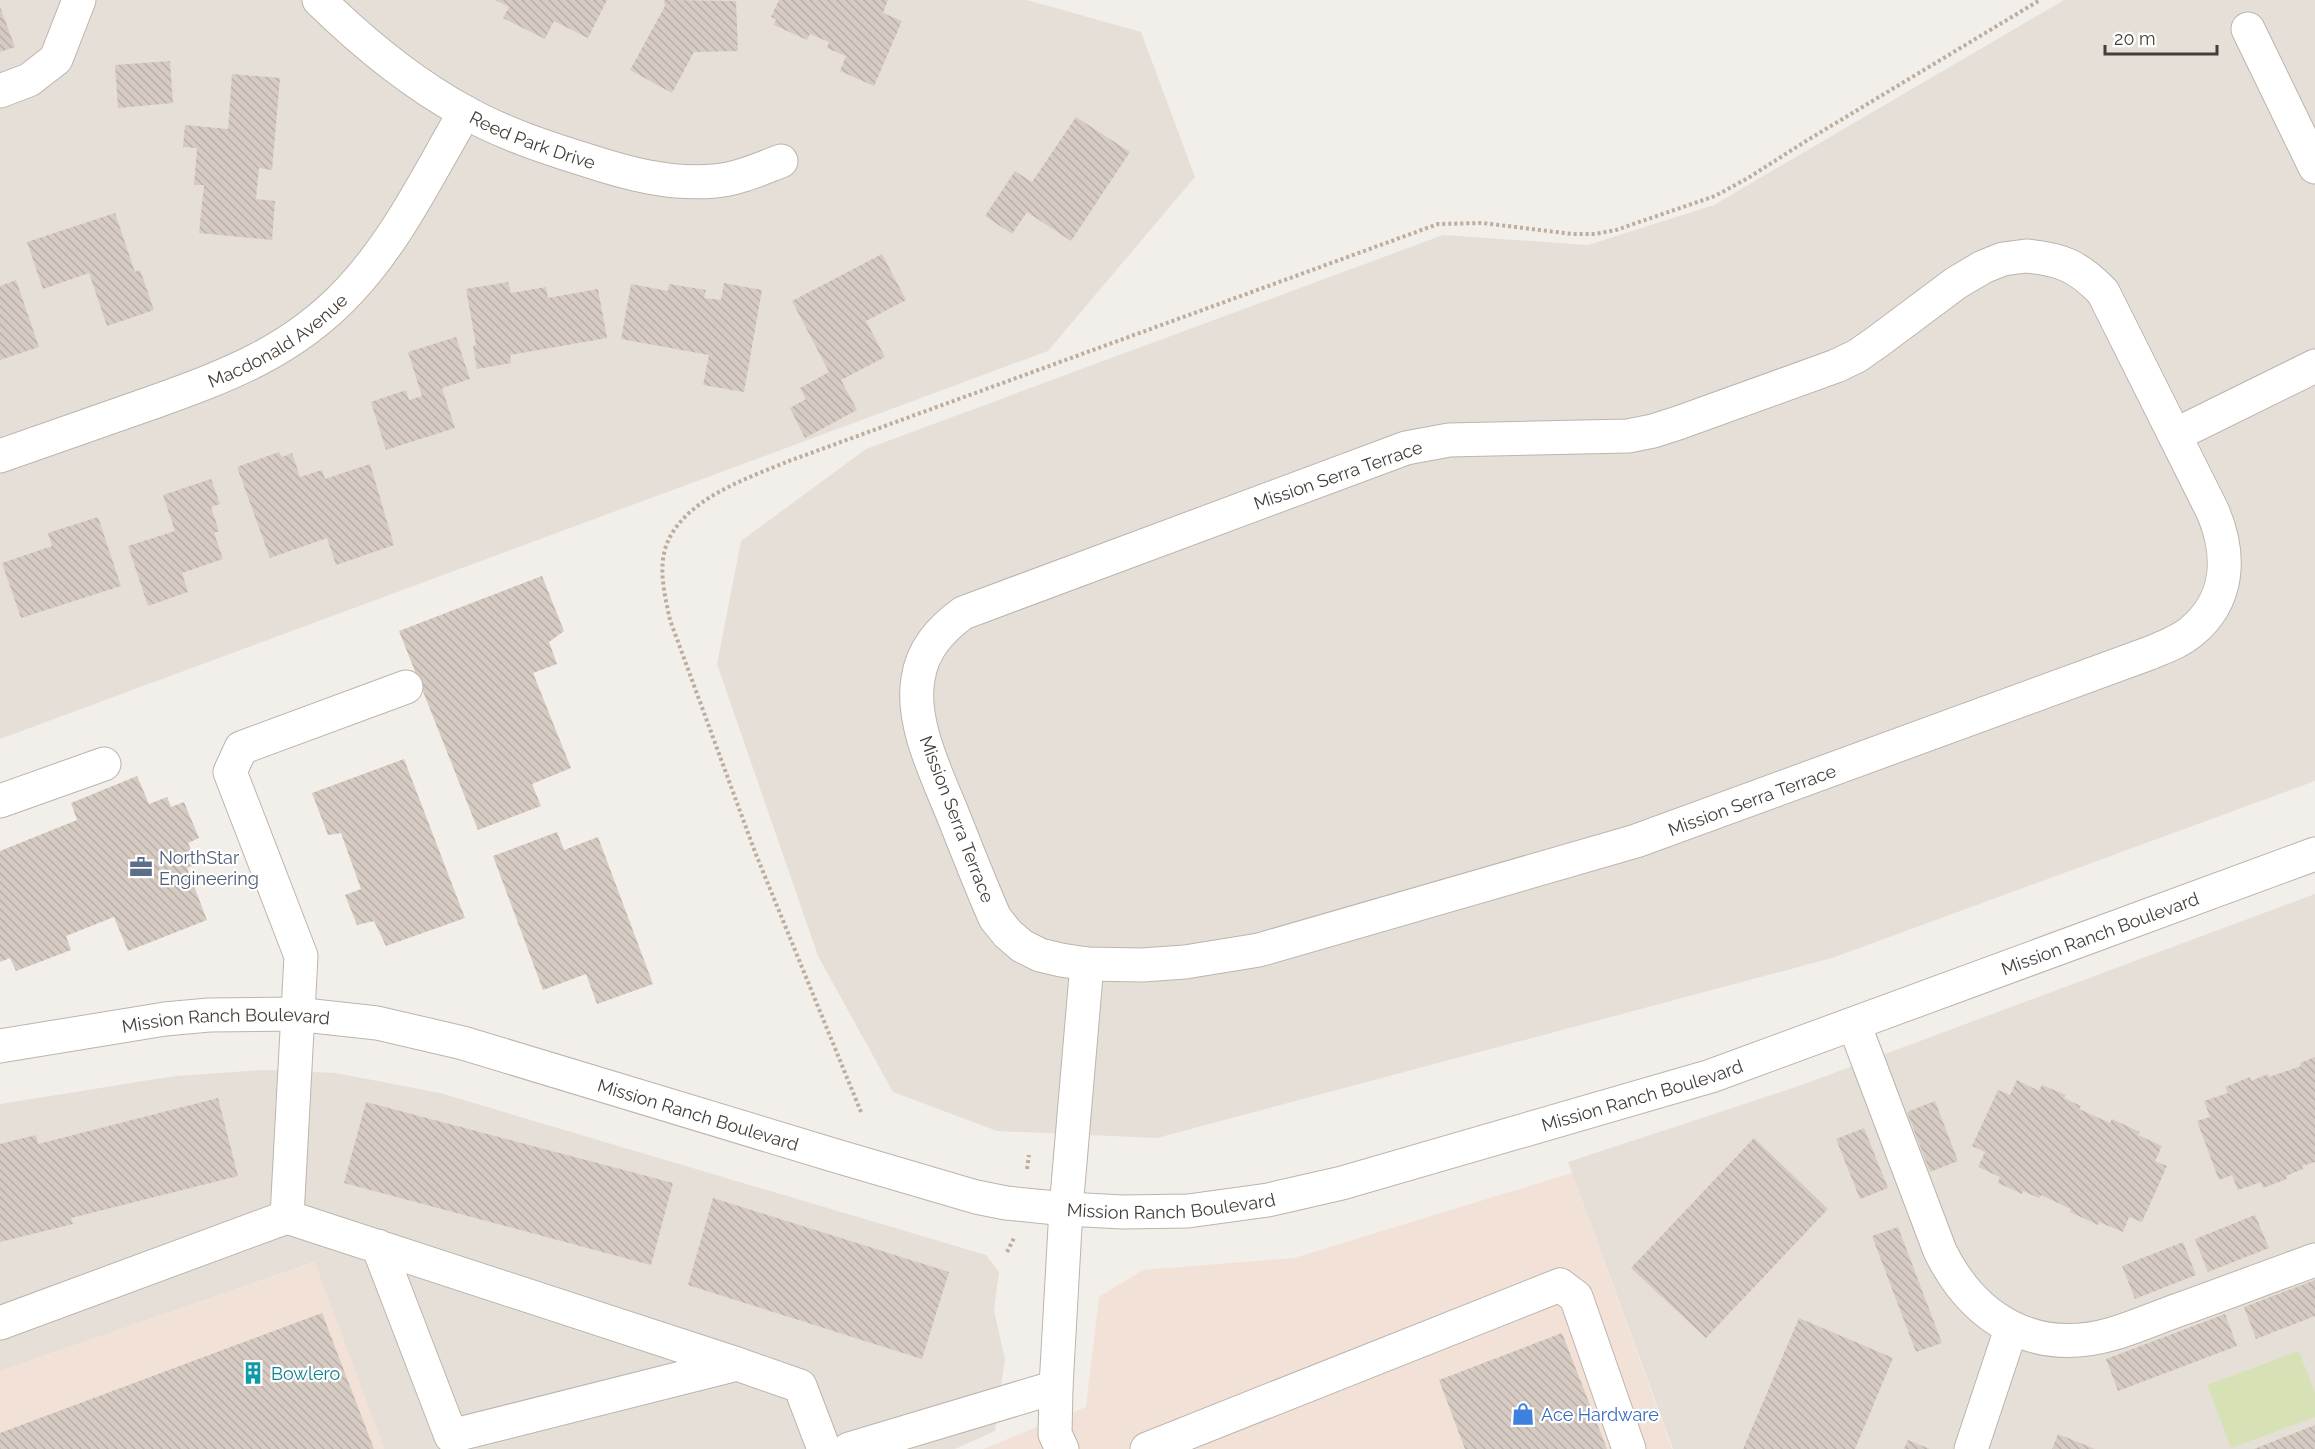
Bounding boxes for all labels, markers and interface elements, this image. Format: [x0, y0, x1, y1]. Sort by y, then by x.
scale bar [2105, 18, 2218, 56]
text: 20 m [2114, 28, 2156, 49]
street label: Reed Park Drive [466, 106, 599, 173]
street label: Macdonald Avenue [205, 289, 351, 391]
street label: Mission Serra Terrace [1251, 436, 1426, 514]
street label: Mission Serra Terrace [915, 733, 999, 906]
street label: Mission Serra Terrace [1665, 760, 1839, 840]
place label: NorthStar Engineering [159, 847, 259, 889]
office icon: NorthStar Engineering [128, 854, 154, 880]
street label: Mission Ranch Boulevard [1998, 887, 2202, 979]
street label: Mission Ranch Boulevard [120, 1003, 331, 1036]
street label: Mission Ranch Boulevard [1539, 1055, 1745, 1135]
street label: Mission Ranch Boulevard [595, 1074, 801, 1155]
street label: Mission Ranch Boulevard [1066, 1188, 1277, 1223]
building icon: Bowlero [240, 1360, 266, 1386]
place label: Bowlero [271, 1363, 340, 1384]
shop icon: Ace Hardware [1510, 1401, 1536, 1427]
place label: Ace Hardware [1541, 1404, 1659, 1425]

